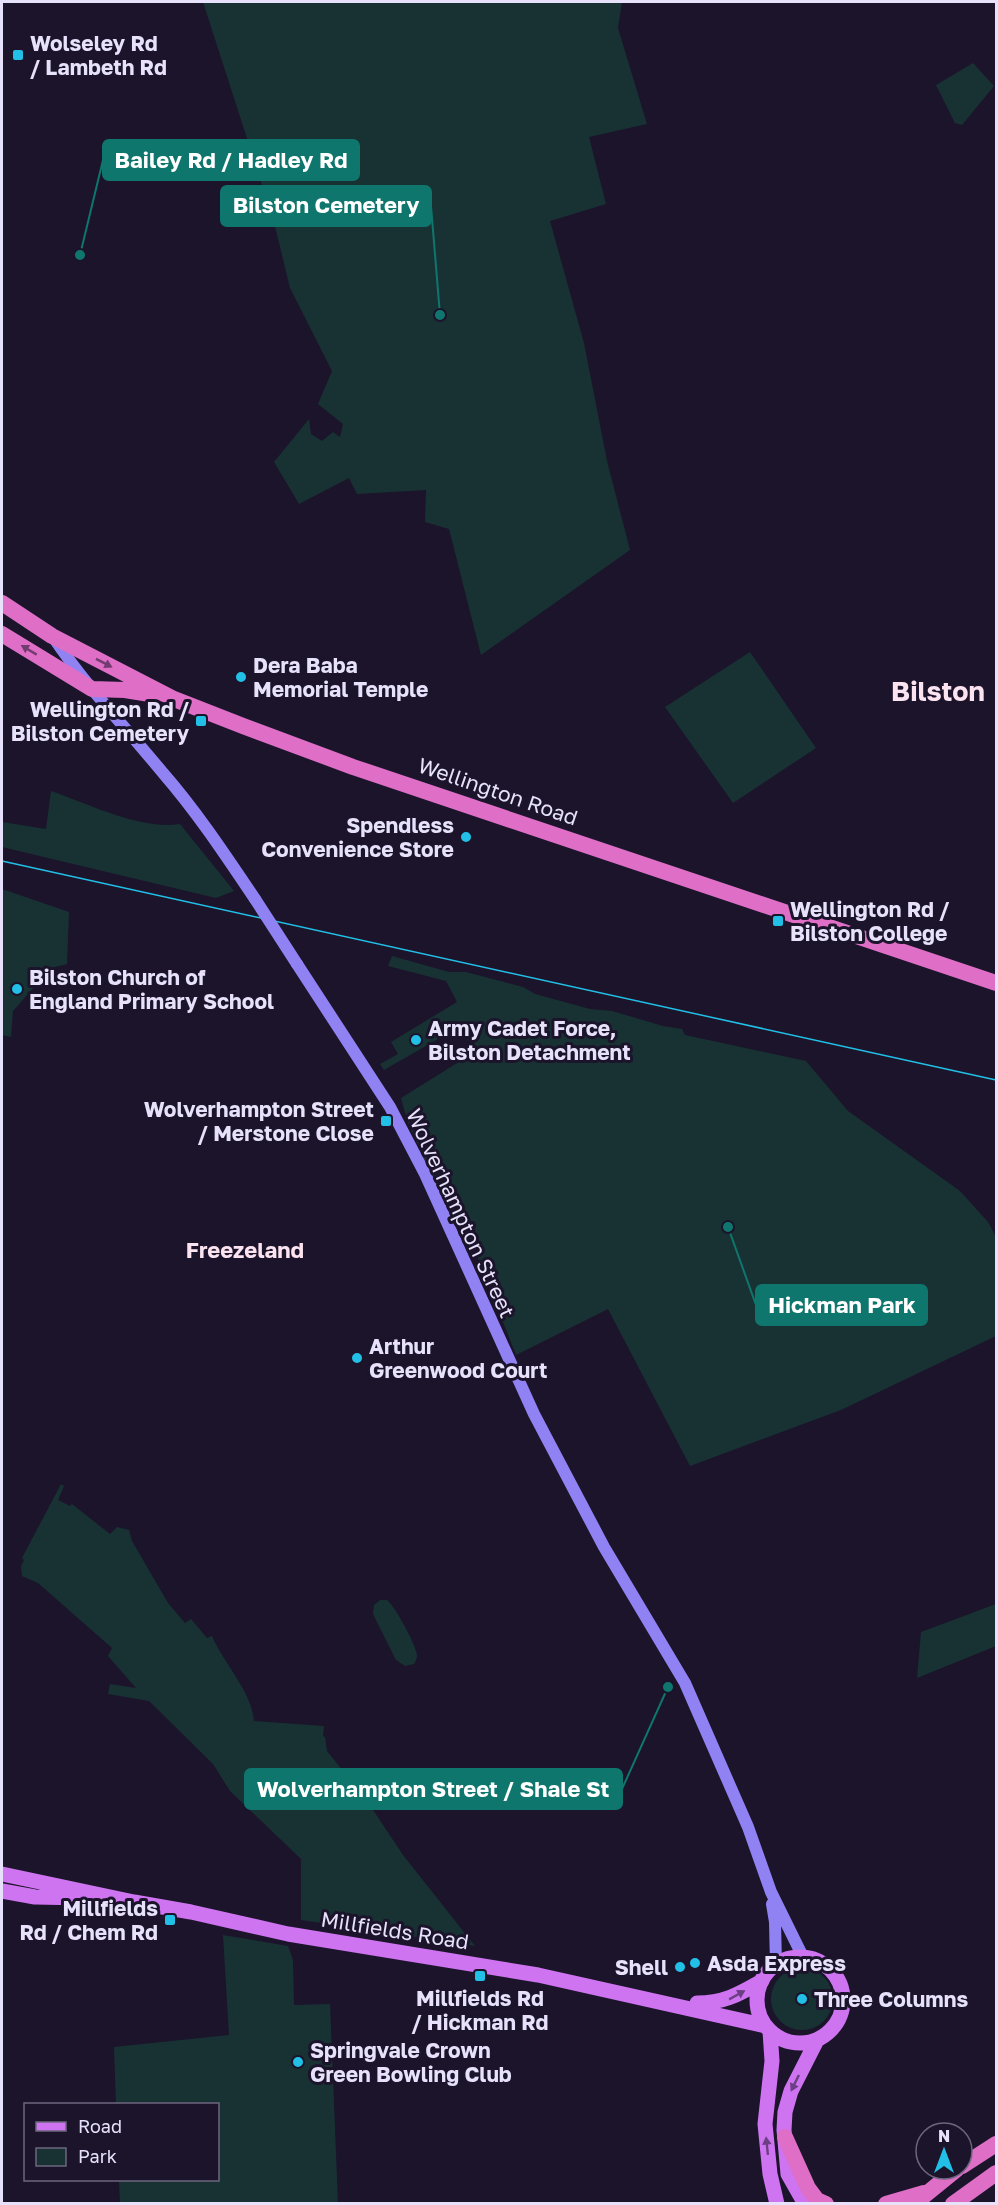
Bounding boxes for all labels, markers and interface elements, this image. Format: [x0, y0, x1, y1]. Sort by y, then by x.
place label: Wolseley Rd / Lambeth Rd [30, 30, 167, 80]
marker: Wolseley Rd / Lambeth Rd [11, 48, 25, 62]
callout: Bailey Rd / Hadley Rd [103, 140, 359, 180]
text: Bailey Rd / Hadley Rd [115, 146, 347, 173]
callout: Bilston Cemetery [221, 186, 431, 226]
text: Bilston Cemetery [233, 191, 419, 218]
one-way arrow [20, 645, 37, 655]
place label: Dera Baba Memorial Temple [253, 652, 428, 702]
one-way arrow [96, 658, 113, 668]
marker: Dera Baba Memorial Temple [234, 670, 248, 684]
district label: Bilston [891, 675, 985, 707]
place label: Wellington Rd / Bilston Cemetery [11, 696, 189, 746]
marker: Wellington Rd / Bilston Cemetery [194, 714, 208, 728]
street label: Wellington Road [415, 752, 581, 830]
place label: Spendless Convenience Store [261, 812, 454, 862]
marker: Spendless Convenience Store [459, 830, 473, 844]
place label: Wellington Rd / Bilston College [790, 896, 949, 946]
marker: Wellington Rd / Bilston College [771, 914, 785, 928]
place label: Bilston Church of England Primary School [29, 964, 274, 1014]
marker: Bilston Church of England Primary School [10, 982, 24, 996]
place label: Army Cadet Force, Bilston Detachment [428, 1015, 631, 1065]
marker: Army Cadet Force, Bilston Detachment [409, 1033, 423, 1047]
place label: Wolverhampton Street / Merstone Close [144, 1096, 374, 1146]
street label: Wolverhampton Street [401, 1104, 521, 1322]
marker: Wolverhampton Street / Merstone Close [379, 1114, 393, 1128]
district label: Freezeland [186, 1236, 304, 1263]
callout: Hickman Park [756, 1285, 927, 1325]
text: Hickman Park [768, 1291, 916, 1318]
place label: Arthur Greenwood Court [369, 1333, 547, 1383]
marker: Arthur Greenwood Court [350, 1351, 364, 1365]
callout: Wolverhampton Street / Shale St [245, 1769, 622, 1809]
text: Wolverhampton Street / Shale St [257, 1775, 609, 1802]
place label: Millfields Rd / Chem Rd [19, 1895, 158, 1945]
street label: Millfields Road [319, 1905, 471, 1955]
marker: Millfields Rd / Chem Rd [163, 1913, 177, 1927]
place label: Asda Express [707, 1950, 846, 1976]
place label: Shell [615, 1954, 668, 1980]
marker: Asda Express [688, 1956, 702, 1970]
marker: Shell [673, 1960, 687, 1974]
marker: Millfields Rd / Hickman Rd [473, 1969, 487, 1983]
place label: Millfields Rd / Hickman Rd [412, 1985, 549, 2035]
place label: Three Columns [814, 1986, 968, 2012]
one-way arrow [729, 1990, 746, 2000]
marker: Three Columns [795, 1992, 809, 2006]
place label: Springvale Crown Green Bowling Club [310, 2037, 512, 2087]
marker: Springvale Crown Green Bowling Club [291, 2055, 305, 2069]
one-way arrow [791, 2075, 800, 2092]
legend [24, 2103, 219, 2181]
text: Road [78, 2115, 122, 2137]
north arrow [914, 2121, 974, 2181]
text: N [938, 2126, 950, 2146]
one-way arrow [762, 2136, 772, 2155]
text: Park [78, 2145, 117, 2167]

